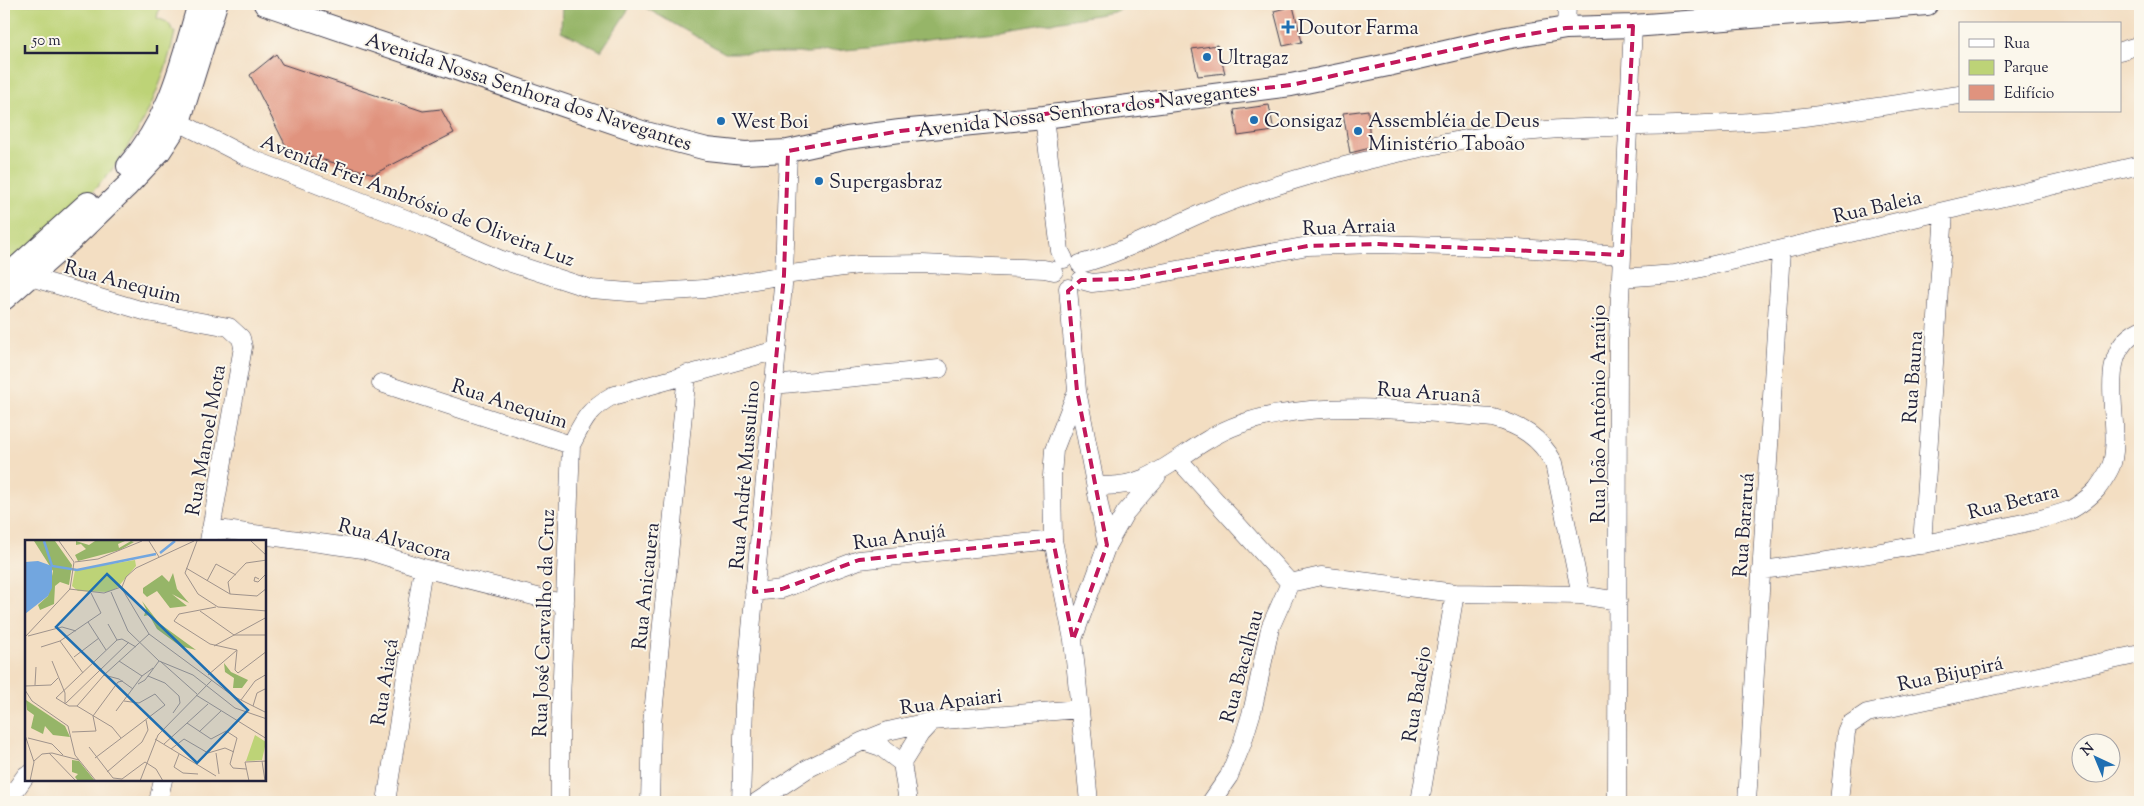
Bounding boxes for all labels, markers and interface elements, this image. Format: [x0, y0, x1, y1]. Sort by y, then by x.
place label: Doutor Farma [1298, 15, 1419, 44]
marker: Doutor Farma [1282, 21, 1294, 33]
scale bar [25, 22, 158, 54]
legend [1959, 22, 2122, 112]
street label: Avenida Nossa Senhora dos Navegantes [361, 27, 695, 160]
text: 50 m [31, 31, 61, 52]
text: Rua [2004, 34, 2030, 55]
place label: Ultragaz [1217, 45, 1289, 74]
marker: Ultragaz [1201, 51, 1213, 63]
text: Parque [2004, 58, 2048, 79]
street label: Avenida Nossa Senhora dos Navegantes [916, 76, 1259, 147]
text: Edifício [2004, 84, 2054, 105]
place label: Consigaz [1264, 108, 1342, 137]
place label: Assembléia de Deus Ministério Taboão [1368, 108, 1540, 160]
place label: West Boi [731, 109, 809, 138]
marker: Consigaz [1248, 114, 1260, 126]
marker: West Boi [715, 115, 727, 127]
marker: Assembléia de Deus Ministério Taboão [1352, 125, 1364, 137]
street label: Avenida Frei Ambrósio de Oliveira Luz [256, 129, 578, 276]
place label: Supergasbraz [829, 169, 942, 198]
marker: Supergasbraz [813, 175, 825, 187]
street label: Rua Baleia [1830, 184, 1925, 233]
street label: Rua Arraia [1302, 212, 1396, 245]
street label: Rua Anequim [60, 254, 185, 313]
street label: Rua João Antônio Araújo [1586, 305, 1615, 523]
street label: Rua Bauna [1897, 330, 1932, 425]
street label: Rua Manoel Mota [180, 363, 235, 518]
street label: Rua Anequim [447, 373, 572, 438]
street label: Rua Aruanã [1376, 376, 1482, 413]
street label: Rua André Mussulino [724, 380, 769, 571]
street label: Rua Bararuá [1727, 472, 1764, 579]
street label: Rua Betara [1965, 478, 2062, 529]
street label: Rua José Carvalho da Cruz [527, 508, 564, 738]
street label: Rua Alvacora [334, 512, 454, 570]
street label: Rua Anujá [851, 518, 947, 559]
street label: Rua Anicauera [626, 521, 669, 651]
inset map [25, 540, 266, 781]
street label: Rua Bacalhau [1214, 606, 1273, 727]
street label: Rua Aiaçá [365, 637, 408, 728]
street label: Rua Badejo [1397, 644, 1440, 745]
street label: Rua Bijupirá [1895, 650, 2006, 701]
street label: Rua Apaiari [898, 683, 1004, 724]
north arrow [2072, 734, 2122, 784]
text: N [2077, 739, 2099, 761]

